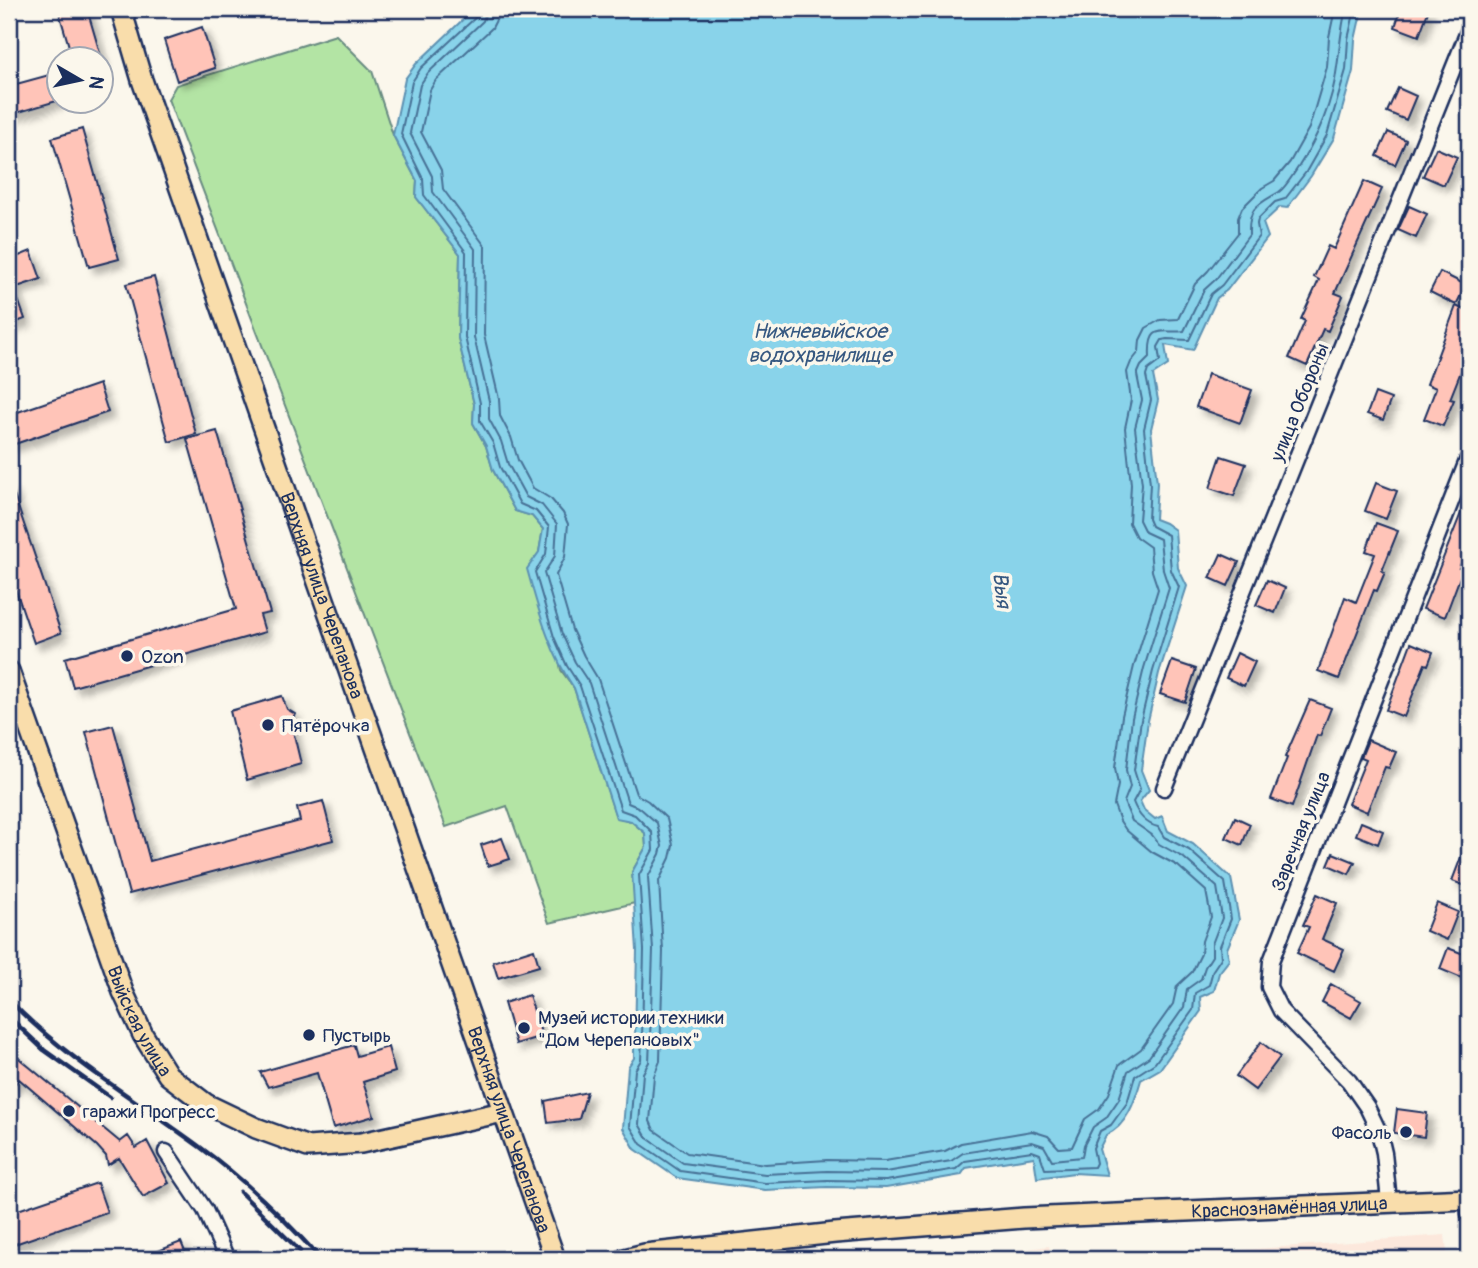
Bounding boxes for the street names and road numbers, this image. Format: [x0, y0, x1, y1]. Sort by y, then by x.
street label: улица Обороны [1265, 340, 1335, 466]
street label: Верхняя улица Черепанова [274, 489, 369, 702]
street label: Заречная улица [1266, 768, 1336, 895]
street label: Выйская улица [102, 963, 177, 1081]
street label: Верхняя улица Черепанова [461, 1023, 556, 1236]
street label: Краснознамённая улица [1191, 1191, 1388, 1224]

